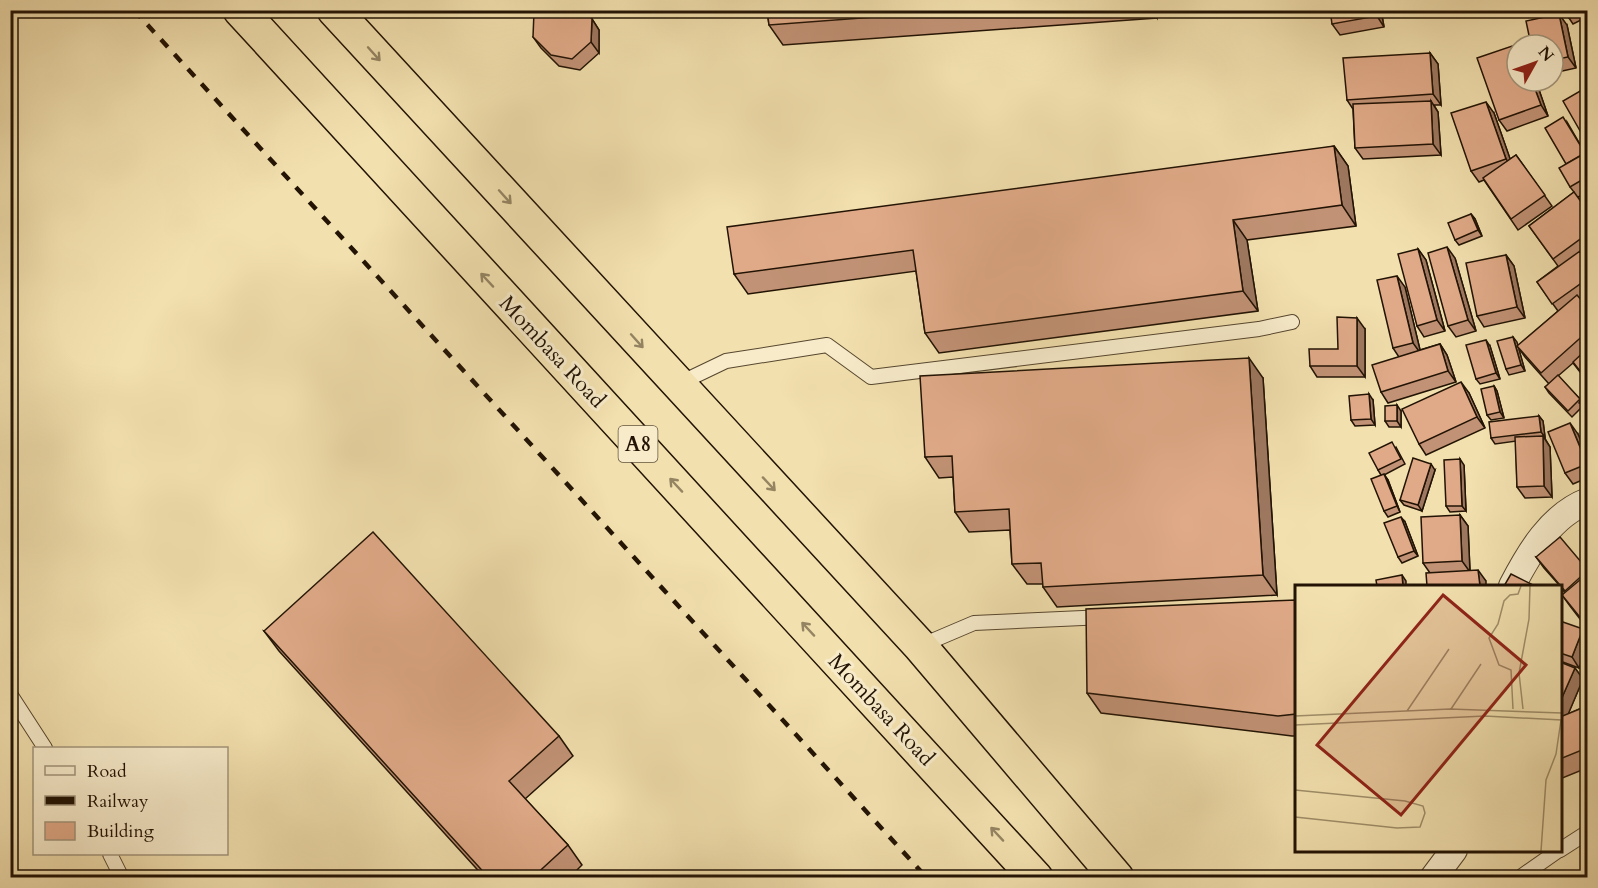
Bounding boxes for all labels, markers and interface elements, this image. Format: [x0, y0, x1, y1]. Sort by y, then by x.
north arrow [1505, 33, 1565, 93]
text: N [1533, 42, 1559, 66]
one-way arrow [366, 46, 381, 61]
one-way arrow [498, 190, 512, 205]
one-way arrow [481, 273, 495, 288]
street label: Mombasa Road [492, 289, 612, 415]
one-way arrow [630, 334, 644, 349]
road number: A8 [618, 426, 658, 462]
one-way arrow [762, 477, 776, 492]
one-way arrow [669, 478, 683, 493]
inset map [1295, 585, 1562, 852]
one-way arrow [801, 622, 815, 637]
street label: Mombasa Road [821, 647, 941, 773]
legend [33, 747, 228, 855]
text: Road [87, 759, 127, 784]
text: Railway [87, 789, 149, 814]
text: Building [87, 819, 155, 844]
one-way arrow [990, 827, 1004, 842]

